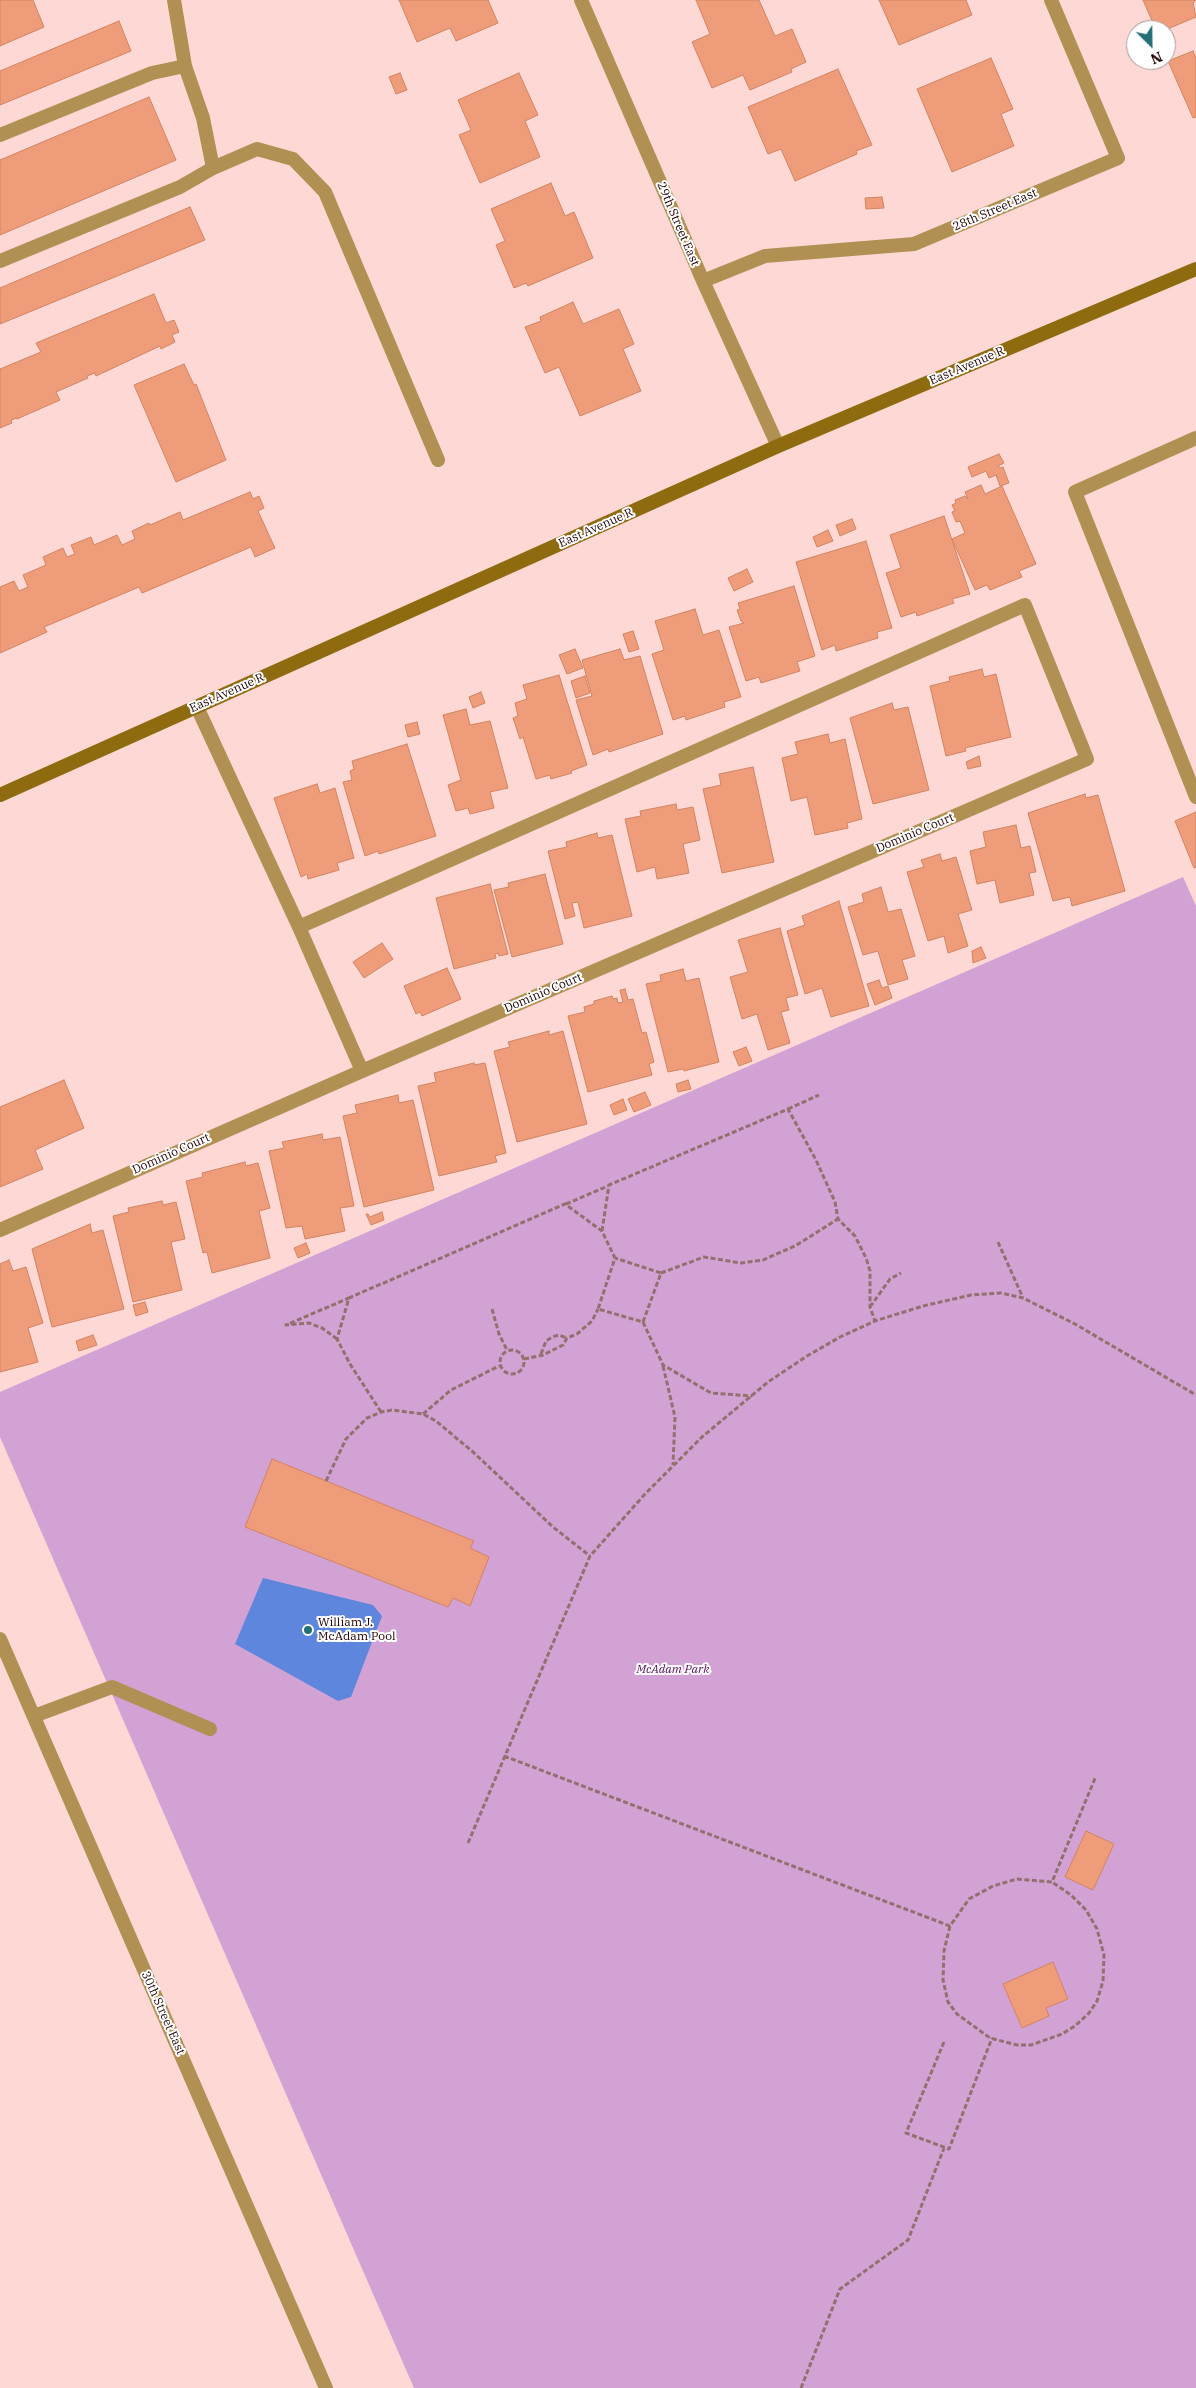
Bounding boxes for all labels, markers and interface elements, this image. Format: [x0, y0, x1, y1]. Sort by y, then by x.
north arrow [1126, 20, 1176, 70]
text: N [1148, 47, 1165, 68]
street label: 29th Street East [654, 180, 702, 268]
street label: 28th Street East [951, 186, 1039, 234]
street label: East Avenue R [927, 344, 1007, 388]
street label: East Avenue R [557, 505, 635, 551]
street label: East Avenue R [188, 670, 266, 716]
street label: Dominio Court [874, 810, 956, 856]
street label: Dominio Court [502, 970, 584, 1016]
street label: Dominio Court [130, 1131, 212, 1177]
place label: William J. McAdam Pool [318, 1616, 396, 1644]
marker: William J. McAdam Pool [302, 1624, 314, 1636]
park label: McAdam Park [636, 1663, 710, 1677]
street label: 30th Street East [138, 1969, 188, 2057]

